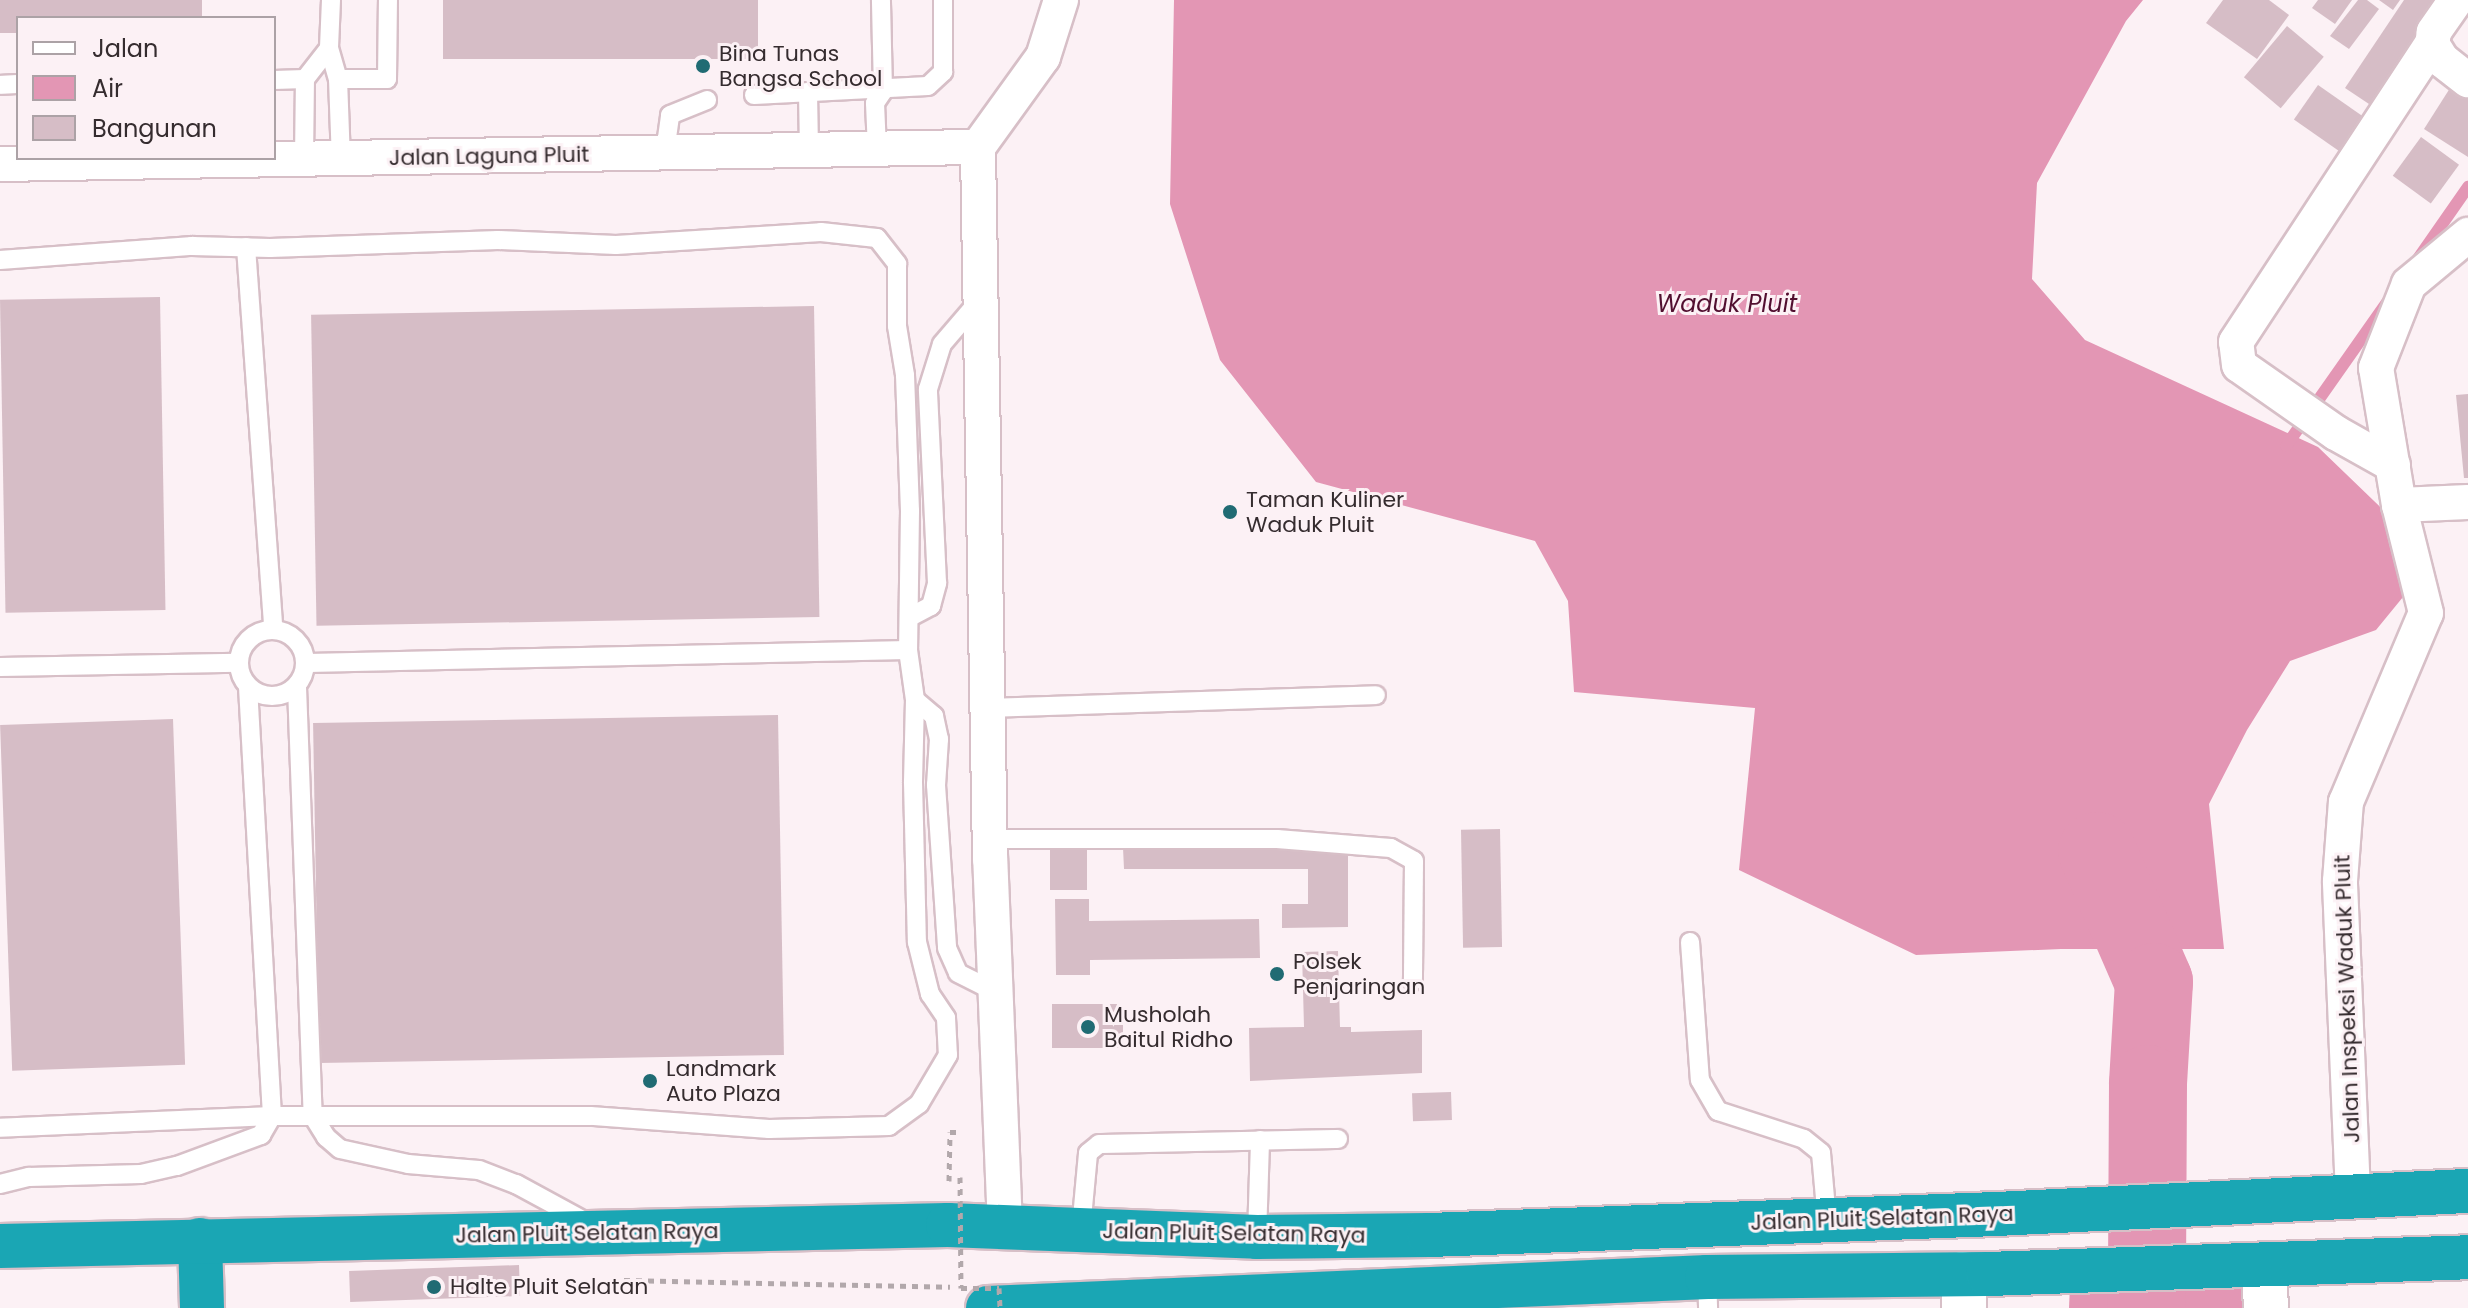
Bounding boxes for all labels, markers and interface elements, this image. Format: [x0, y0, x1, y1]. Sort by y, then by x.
legend [16, 16, 276, 160]
text: Jalan [92, 32, 158, 65]
place label: Bina Tunas Bangsa School [719, 40, 882, 92]
marker: Bina Tunas Bangsa School [694, 57, 712, 75]
text: Air [92, 72, 123, 105]
text: Bangunan [92, 112, 217, 145]
street label: Jalan Laguna Pluit [388, 141, 590, 171]
water label: Waduk Pluit [1657, 290, 1797, 318]
place label: Taman Kuliner Waduk Pluit [1246, 486, 1404, 538]
marker: Taman Kuliner Waduk Pluit [1221, 503, 1239, 521]
street label: Jalan Inspeksi Waduk Pluit [2329, 854, 2365, 1144]
place label: Polsek Penjaringan [1293, 948, 1425, 1000]
marker: Polsek Penjaringan [1268, 965, 1286, 983]
place label: Musholah Baitul Ridho [1104, 1001, 1233, 1052]
marker: Musholah Baitul Ridho [1079, 1018, 1097, 1036]
place label: Landmark Auto Plaza [666, 1055, 781, 1106]
marker: Landmark Auto Plaza [641, 1072, 659, 1090]
street label: Jalan Pluit Selatan Raya [1750, 1200, 2014, 1236]
street label: Jalan Pluit Selatan Raya [455, 1218, 719, 1248]
street label: Jalan Pluit Selatan Raya [1102, 1218, 1366, 1248]
place label: Halte Pluit Selatan [450, 1274, 648, 1300]
marker: Halte Pluit Selatan [425, 1278, 443, 1296]

